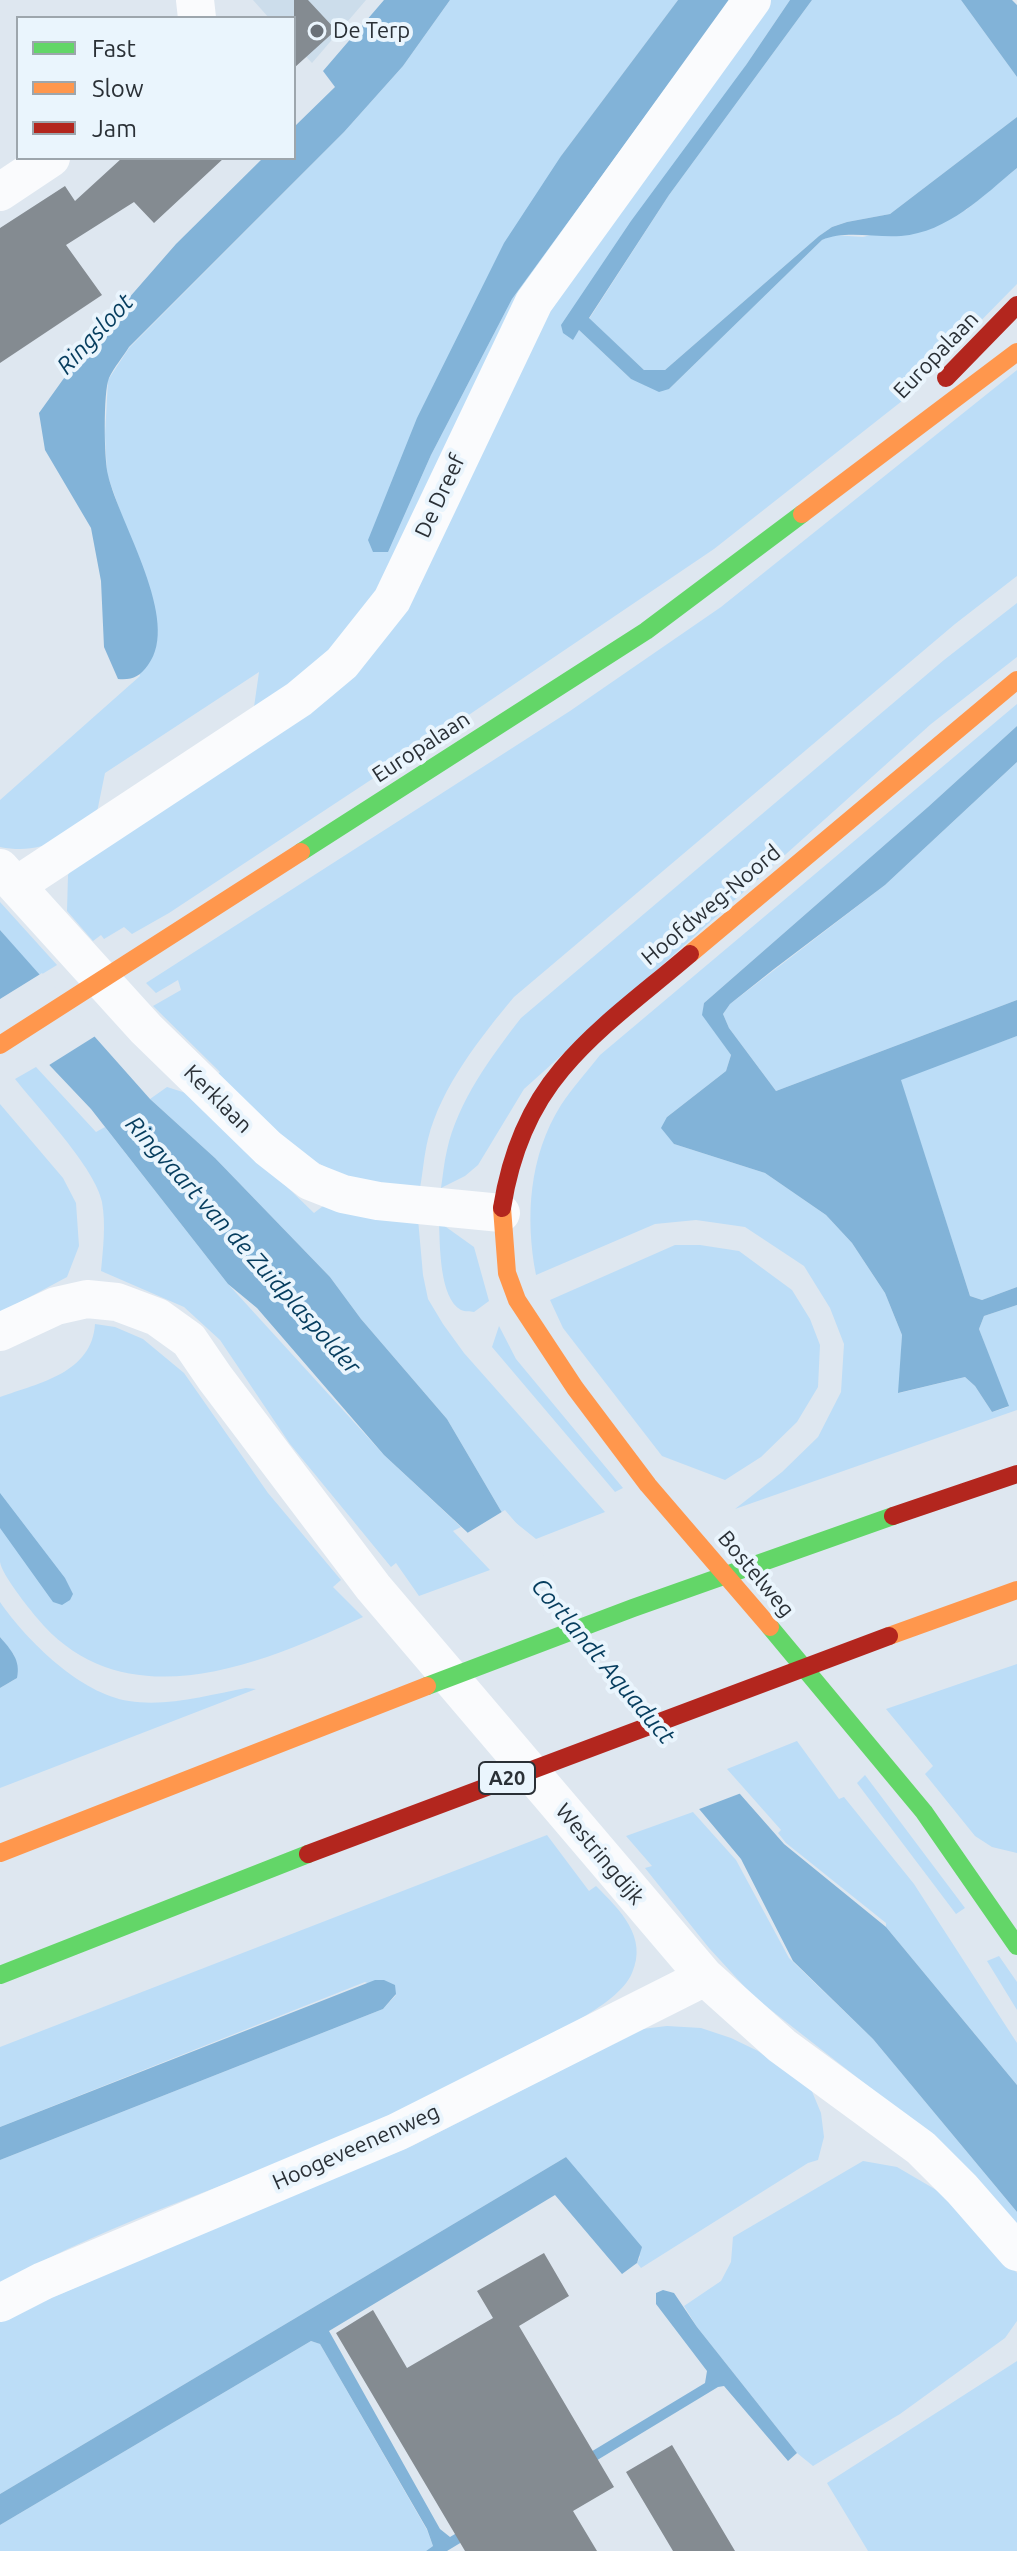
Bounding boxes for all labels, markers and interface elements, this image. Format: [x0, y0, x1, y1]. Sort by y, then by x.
legend [16, 16, 296, 160]
place label: De Terp [333, 18, 410, 44]
marker: De Terp [308, 22, 326, 40]
text: Fast [92, 35, 136, 62]
text: Slow [92, 75, 144, 102]
text: Jam [92, 115, 137, 142]
water label: Ringsloot [51, 288, 139, 380]
street label: Europalaan [888, 306, 984, 404]
street label: De Dreef [409, 450, 471, 542]
street label: Europalaan [367, 706, 475, 788]
street label: Hoofdweg-Noord [636, 839, 786, 971]
street label: Kerklaan [178, 1059, 258, 1139]
water label: Ringvaart van de Zuidplaspolder [119, 1110, 367, 1380]
street label: Bostelweg [712, 1525, 800, 1623]
water label: Cortlandt Aquaduct [525, 1572, 681, 1750]
road number: A20 [479, 1762, 535, 1794]
street label: Westringdijk [550, 1798, 650, 1910]
street label: Hoogeveenenweg [268, 2098, 444, 2196]

